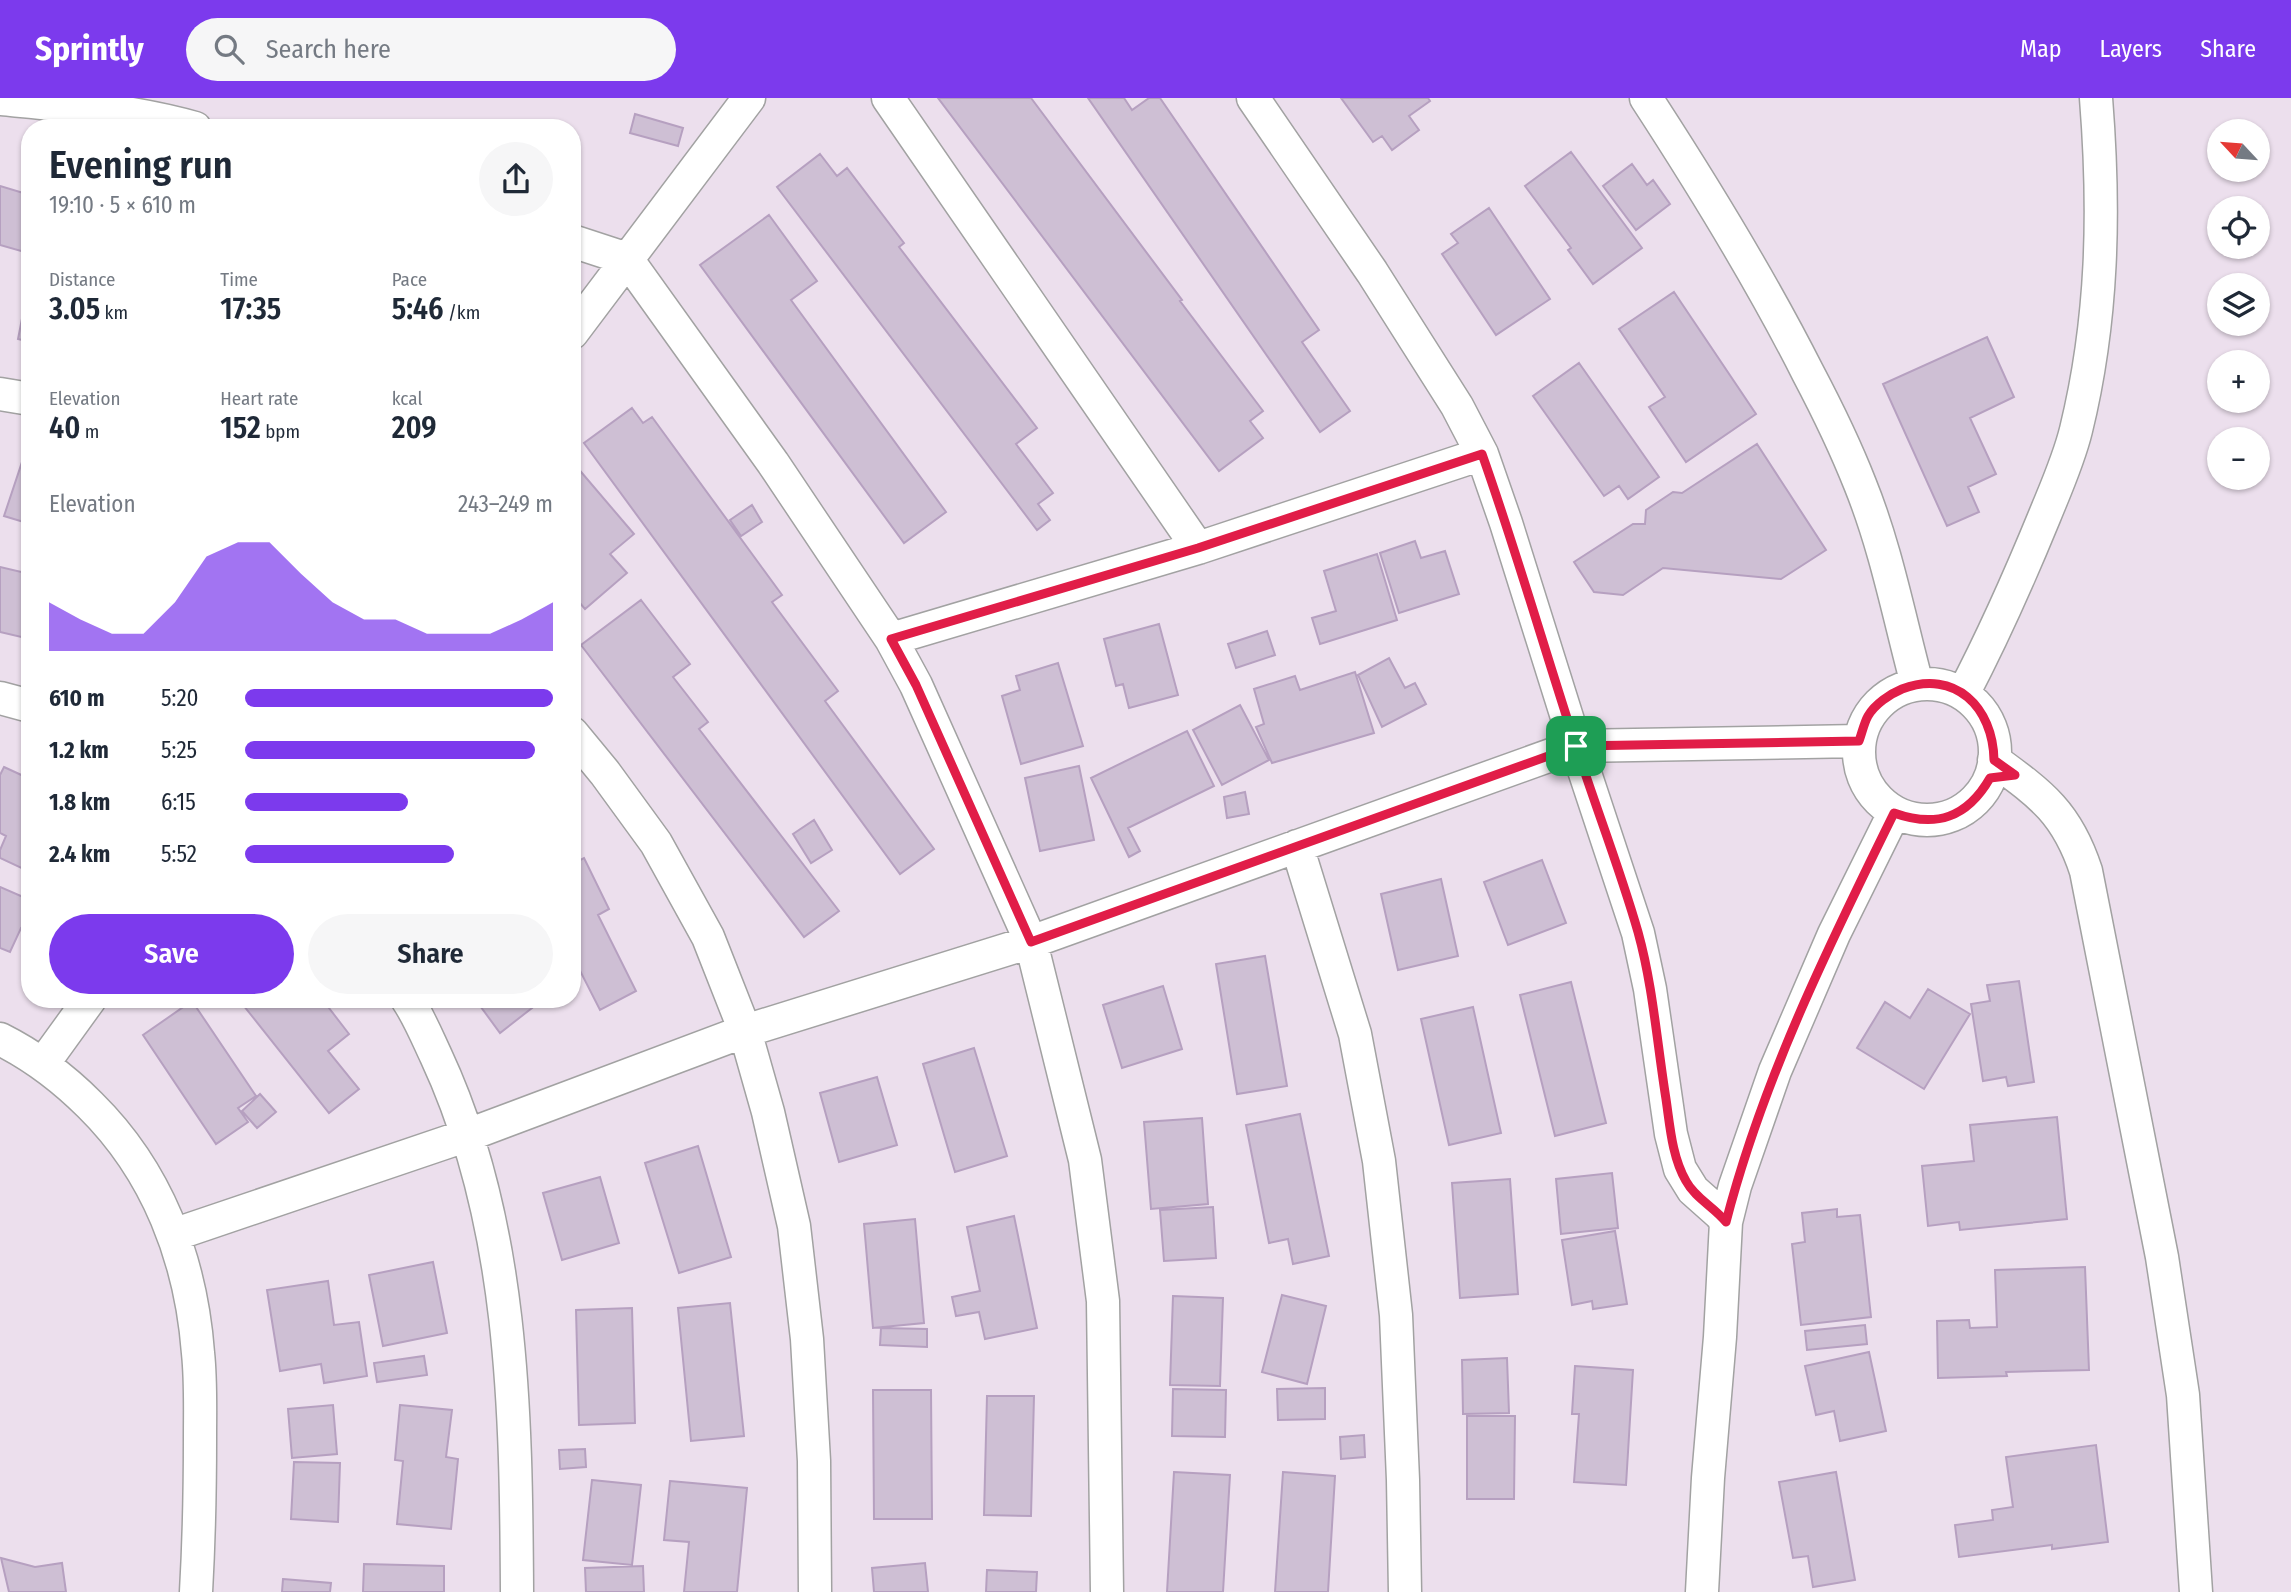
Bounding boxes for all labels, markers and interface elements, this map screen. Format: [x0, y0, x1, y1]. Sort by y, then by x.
search box [186, 18, 676, 81]
text: Sprintly [35, 29, 144, 69]
icon: search [210, 30, 248, 68]
text: Search here [266, 34, 391, 65]
text: Map [2020, 35, 2062, 63]
text: Layers [2100, 35, 2162, 63]
text: Share [2200, 35, 2256, 63]
north arrow [2207, 119, 2270, 182]
map controls [2207, 119, 2270, 490]
text: Evening run [49, 142, 233, 188]
button: share [479, 142, 553, 216]
text: 19:10 · 5 × 610 m [49, 191, 196, 219]
button: locate [2207, 196, 2270, 259]
text: Distance [49, 268, 116, 291]
text: Time [220, 268, 258, 291]
text: Pace [392, 268, 427, 291]
button: layers [2207, 273, 2270, 336]
text: 3.05 [49, 291, 100, 327]
text: 17:35 [220, 291, 281, 327]
text: 5:46 [392, 291, 444, 327]
text: km [100, 301, 128, 324]
text: /km [444, 301, 480, 324]
button: + [2207, 350, 2270, 413]
text: Elevation [49, 387, 121, 410]
text: Heart rate [220, 387, 298, 410]
text: kcal [392, 387, 422, 410]
text: 40 [49, 410, 80, 446]
text: 152 [220, 410, 261, 446]
text: 209 [392, 410, 437, 446]
text: m [80, 420, 99, 443]
text: bpm [261, 420, 300, 443]
button: − [2207, 427, 2270, 490]
text: Elevation [49, 490, 136, 518]
text: 243–249 m [458, 490, 553, 518]
text: 610 m [49, 684, 104, 712]
text: 5:20 [161, 684, 199, 712]
pin [1546, 716, 1606, 776]
icon: arrive [1557, 727, 1595, 765]
text: 1.2 km [49, 736, 109, 764]
text: 5:25 [161, 736, 197, 764]
text: 1.8 km [49, 788, 110, 816]
text: 6:15 [161, 788, 196, 816]
text: 2.4 km [49, 840, 110, 868]
text: 5:52 [161, 840, 197, 868]
button: Save [49, 914, 294, 994]
button: Share [308, 914, 553, 994]

